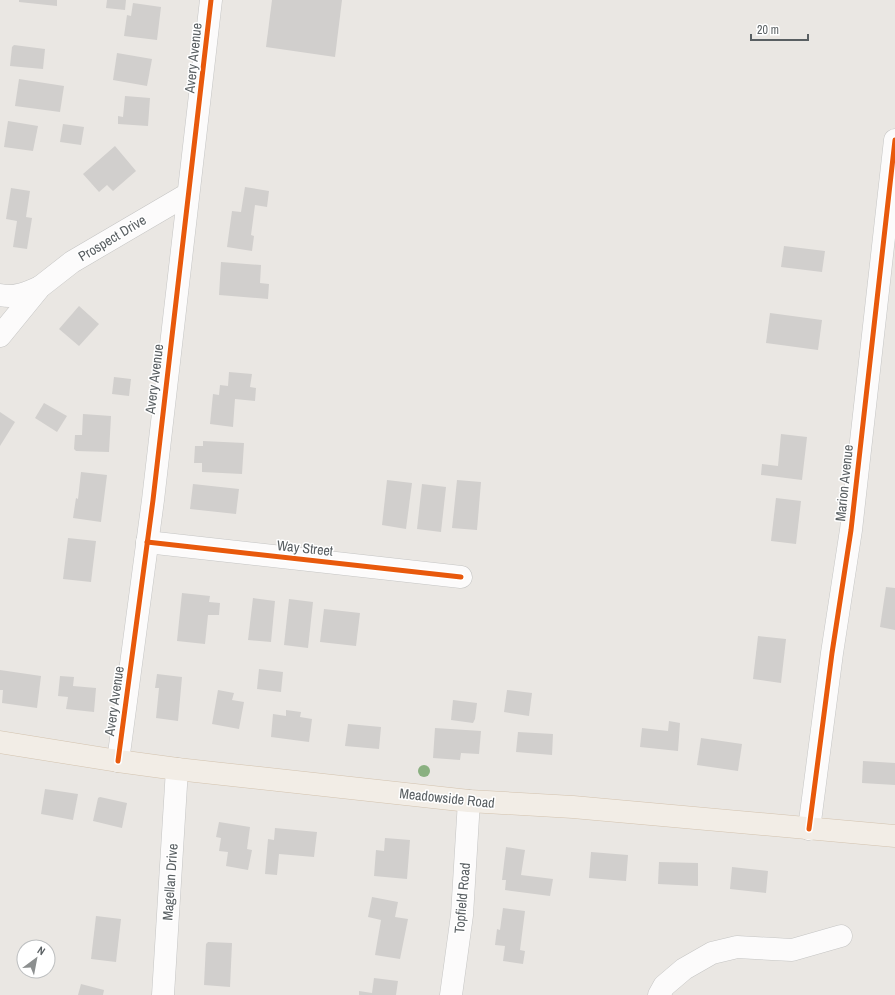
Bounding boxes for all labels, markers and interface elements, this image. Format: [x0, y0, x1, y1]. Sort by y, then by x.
scale bar [751, 16, 808, 42]
street label: Avery Avenue [180, 22, 206, 95]
text: 20 m [757, 22, 779, 38]
street label: Prospect Drive [75, 211, 149, 265]
street label: Avery Avenue [141, 343, 167, 416]
street label: Marion Avenue [831, 444, 857, 522]
street label: Way Street [276, 536, 334, 560]
street label: Avery Avenue [100, 665, 128, 738]
street label: Meadowside Road [398, 784, 496, 812]
street label: Magellan Drive [158, 843, 182, 921]
street label: Topfield Road [450, 862, 474, 934]
north arrow [16, 939, 56, 979]
text: N [35, 943, 48, 958]

